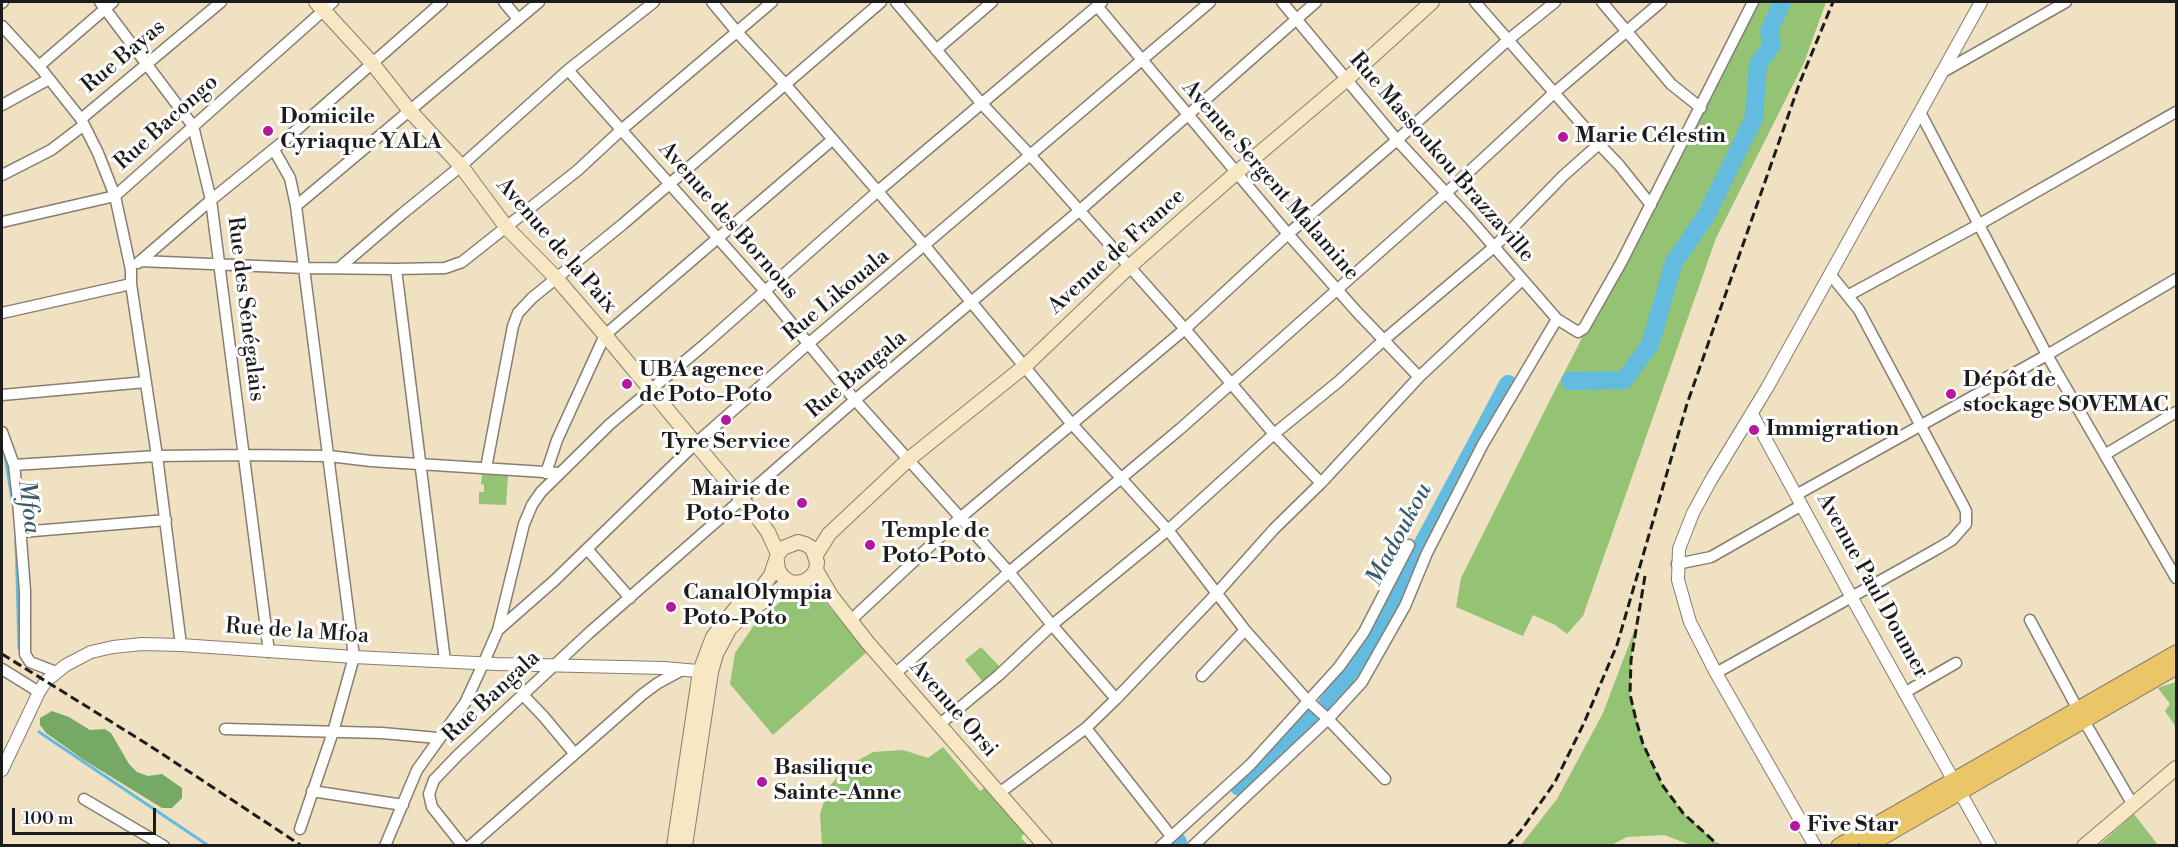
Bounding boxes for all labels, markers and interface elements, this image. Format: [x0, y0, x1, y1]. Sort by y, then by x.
street label: Rue Bayas [77, 14, 171, 100]
street label: Rue Massoukou Brazzaville [1343, 48, 1539, 268]
street label: Rue Bacongo [110, 70, 224, 176]
street label: Avenue Sergent Malamine [1176, 75, 1364, 287]
place label: Domicile Cyriaque YALA [280, 105, 442, 156]
marker: Domicile Cyriaque YALA [261, 124, 275, 138]
place label: Marie Célestin [1575, 124, 1726, 150]
marker: Marie Célestin [1556, 130, 1570, 144]
street label: Avenue des Bornous [652, 137, 804, 305]
street label: Avenue de la Paix [490, 173, 622, 319]
street label: Avenue de France [1043, 184, 1191, 320]
street label: Rue des Sénégalais [221, 215, 269, 403]
street label: Rue Likouala [779, 244, 895, 348]
street label: Rue Bangala [801, 325, 913, 425]
place label: UBA agence de Poto-Poto [639, 358, 772, 410]
place label: Dépôt de stockage SOVEMAC [1963, 368, 2169, 420]
marker: UBA agence de Poto-Poto [620, 377, 634, 391]
marker: Dépôt de stockage SOVEMAC [1944, 387, 1958, 401]
marker: Tyre Service [719, 413, 733, 427]
place label: Immigration [1766, 417, 1899, 443]
marker: Immigration [1747, 423, 1761, 437]
place label: Tyre Service [662, 430, 790, 456]
place label: Mairie de Poto-Poto [686, 477, 790, 528]
water label: Mfoa [10, 478, 46, 536]
water label: Madoukou [1361, 478, 1439, 592]
street label: Avenue Paul Doumer [1810, 489, 1934, 683]
marker: Mairie de Poto-Poto [795, 496, 809, 510]
place label: Temple de Poto-Poto [882, 519, 990, 570]
marker: Temple de Poto-Poto [863, 538, 877, 552]
place label: CanalOlympia Poto-Poto [683, 581, 832, 632]
marker: CanalOlympia Poto-Poto [664, 600, 678, 614]
street label: Rue de la Mfoa [224, 614, 370, 650]
street label: Rue Bangala [438, 645, 546, 749]
street label: Avenue Orsi [903, 655, 1003, 763]
place label: Basilique Sainte-Anne [774, 756, 901, 807]
marker: Basilique Sainte-Anne [755, 775, 769, 789]
scale bar [15, 796, 159, 834]
text: 100 m [23, 807, 74, 830]
place label: Five Star [1807, 813, 1899, 839]
marker: Five Star [1788, 819, 1802, 833]

